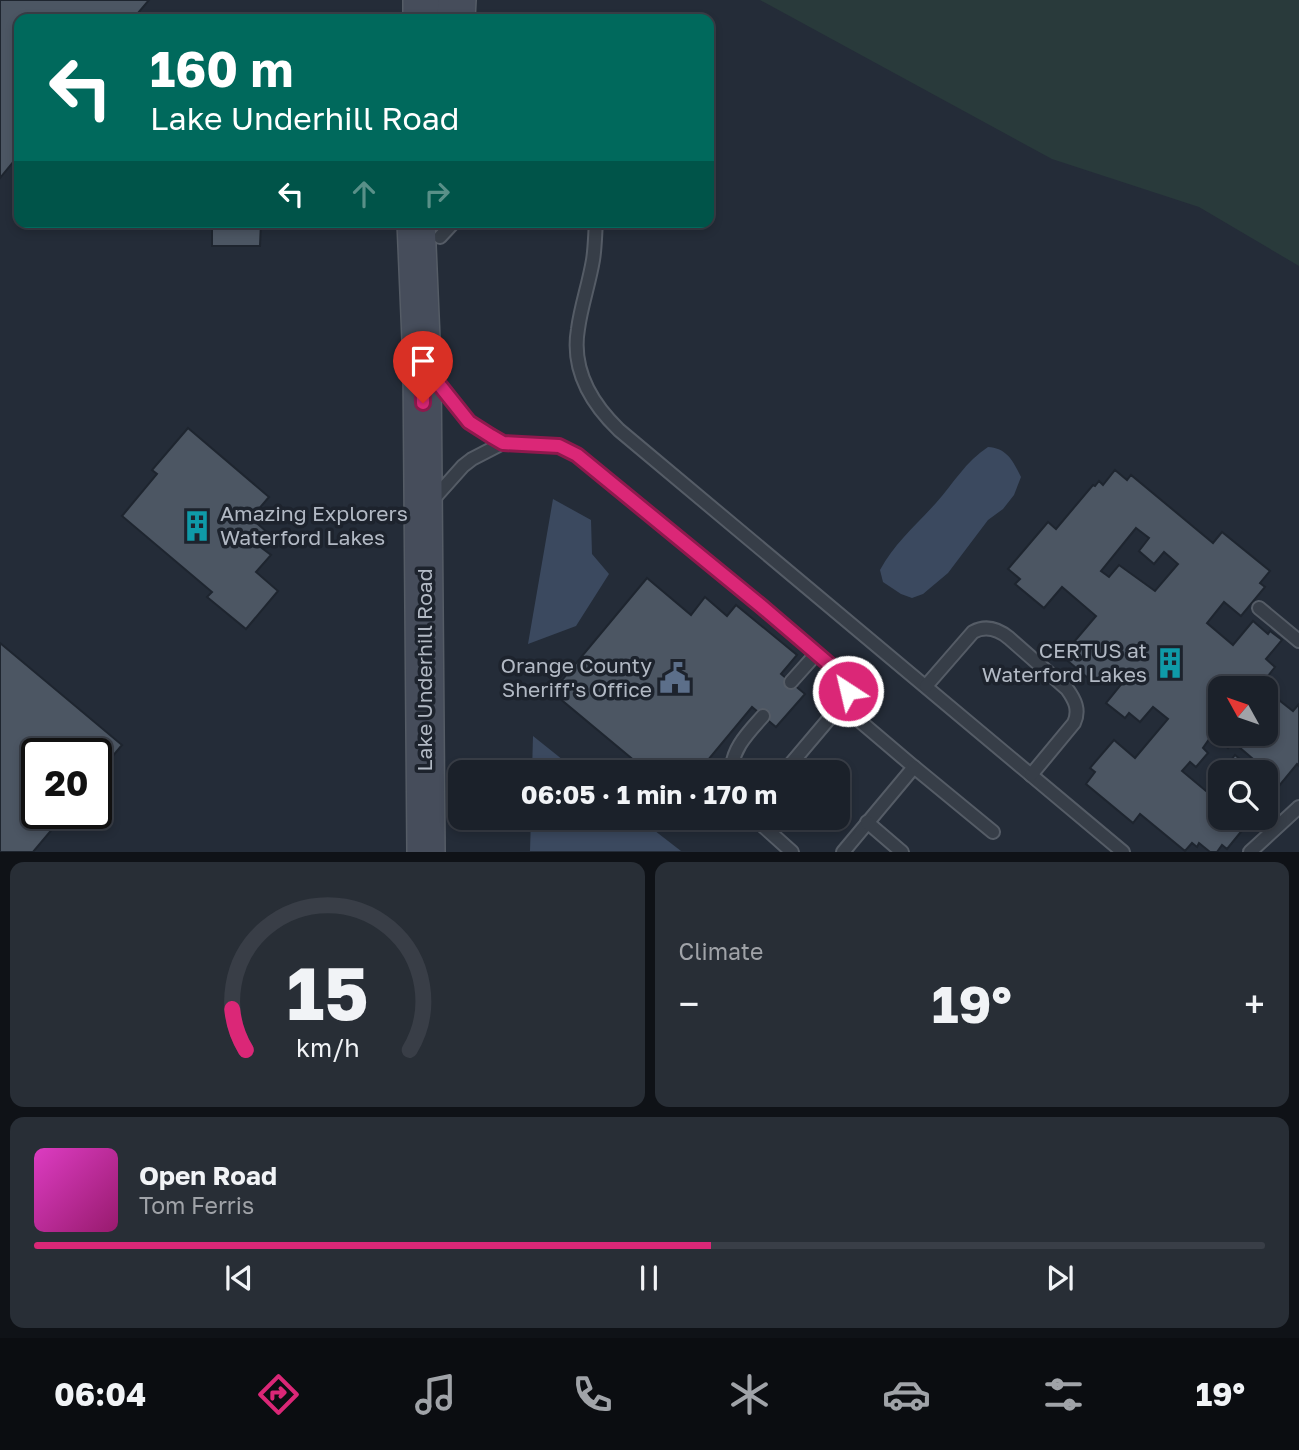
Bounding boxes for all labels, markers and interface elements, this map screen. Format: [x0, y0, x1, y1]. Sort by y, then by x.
text: 160 m [150, 39, 293, 98]
icon: left [35, 42, 126, 133]
text: Lake Underhill Road [150, 99, 460, 137]
icon: left [272, 175, 310, 213]
icon: ahead [345, 175, 383, 213]
icon: right [418, 175, 456, 213]
pin [393, 331, 453, 403]
icon: arrive [404, 342, 442, 380]
place label: Amazing Explorers Waterford Lakes [220, 500, 408, 550]
building icon: Amazing Explorers Waterford Lakes [180, 509, 214, 543]
street label: Lake Underhill Road [411, 568, 437, 772]
place label: CERTUS at Waterford Lakes [982, 637, 1147, 687]
building icon: CERTUS at Waterford Lakes [1153, 646, 1187, 680]
place label: Orange County Sheriff's Office [500, 652, 652, 702]
position arrow [811, 654, 885, 728]
public building icon: Orange County Sheriff's Office [658, 661, 692, 695]
north arrow [1208, 676, 1278, 746]
map controls [1208, 676, 1278, 830]
speed limit sign: 20 [21, 738, 112, 829]
button: search [1208, 760, 1278, 830]
text: 06:05 · 1 min · 170 m [521, 779, 777, 810]
text: Climate [679, 937, 763, 965]
text: 15 [286, 950, 368, 1037]
text: 19° [932, 972, 1012, 1034]
text: − [679, 981, 699, 1026]
text: + [1244, 981, 1265, 1026]
text: km/h [295, 1032, 359, 1063]
text: Open Road [139, 1160, 277, 1191]
text: Tom Ferris [139, 1191, 254, 1219]
icon: previous [220, 1259, 258, 1297]
icon: pause [630, 1259, 668, 1297]
icon: next [1041, 1259, 1079, 1297]
icon: directions [254, 1370, 303, 1419]
icon: music [411, 1370, 460, 1419]
icon: phone [568, 1370, 617, 1419]
icon: climate [725, 1370, 774, 1419]
icon: car [882, 1370, 931, 1419]
icon: filters [1039, 1370, 1088, 1419]
text: 06:04 [54, 1375, 146, 1413]
text: 19° [1196, 1375, 1245, 1413]

